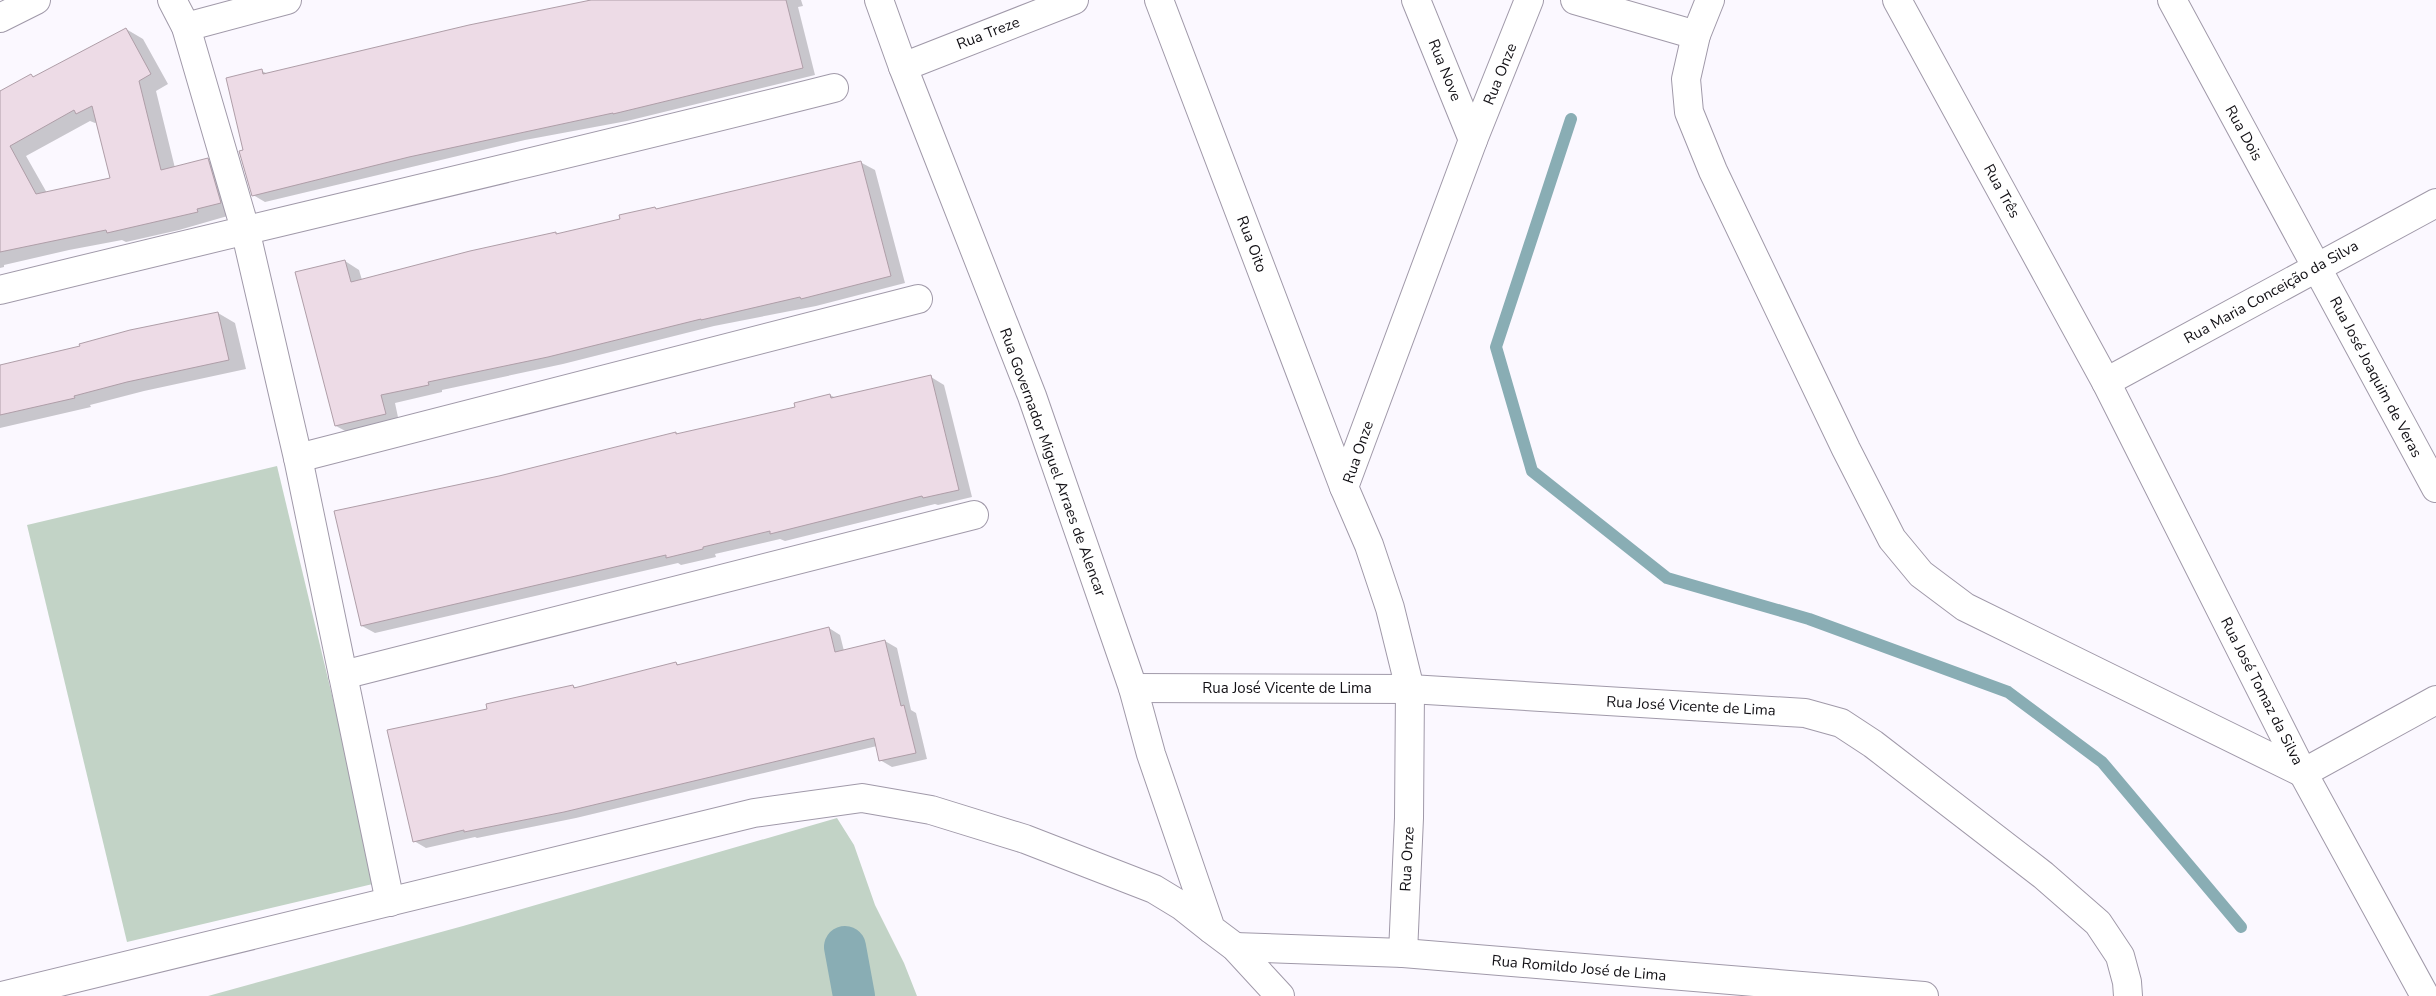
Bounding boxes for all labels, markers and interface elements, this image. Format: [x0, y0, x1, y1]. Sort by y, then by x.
street label: Rua Treze [954, 12, 1022, 54]
street label: Rua Nove [1424, 36, 1466, 104]
street label: Rua Onze [1479, 40, 1521, 108]
street label: Rua Dois [2221, 102, 2267, 164]
street label: Rua Três [1979, 161, 2025, 221]
street label: Rua Oito [1232, 213, 1272, 275]
street label: Rua Maria Conceição da Silva [2180, 236, 2362, 348]
street label: Rua José Joaquim de Veras [2325, 293, 2427, 461]
street label: Rua Governador Miguel Arraes de Alencar [995, 325, 1111, 599]
street label: Rua Onze [1338, 418, 1378, 486]
street label: Rua José Tomaz da Silva [2216, 614, 2308, 768]
street label: Rua José Vicente de Lima [1202, 678, 1372, 698]
street label: Rua José Vicente de Lima [1606, 692, 1776, 720]
street label: Rua Onze [1395, 826, 1419, 892]
street label: Rua Romildo José de Lima [1491, 950, 1667, 986]

